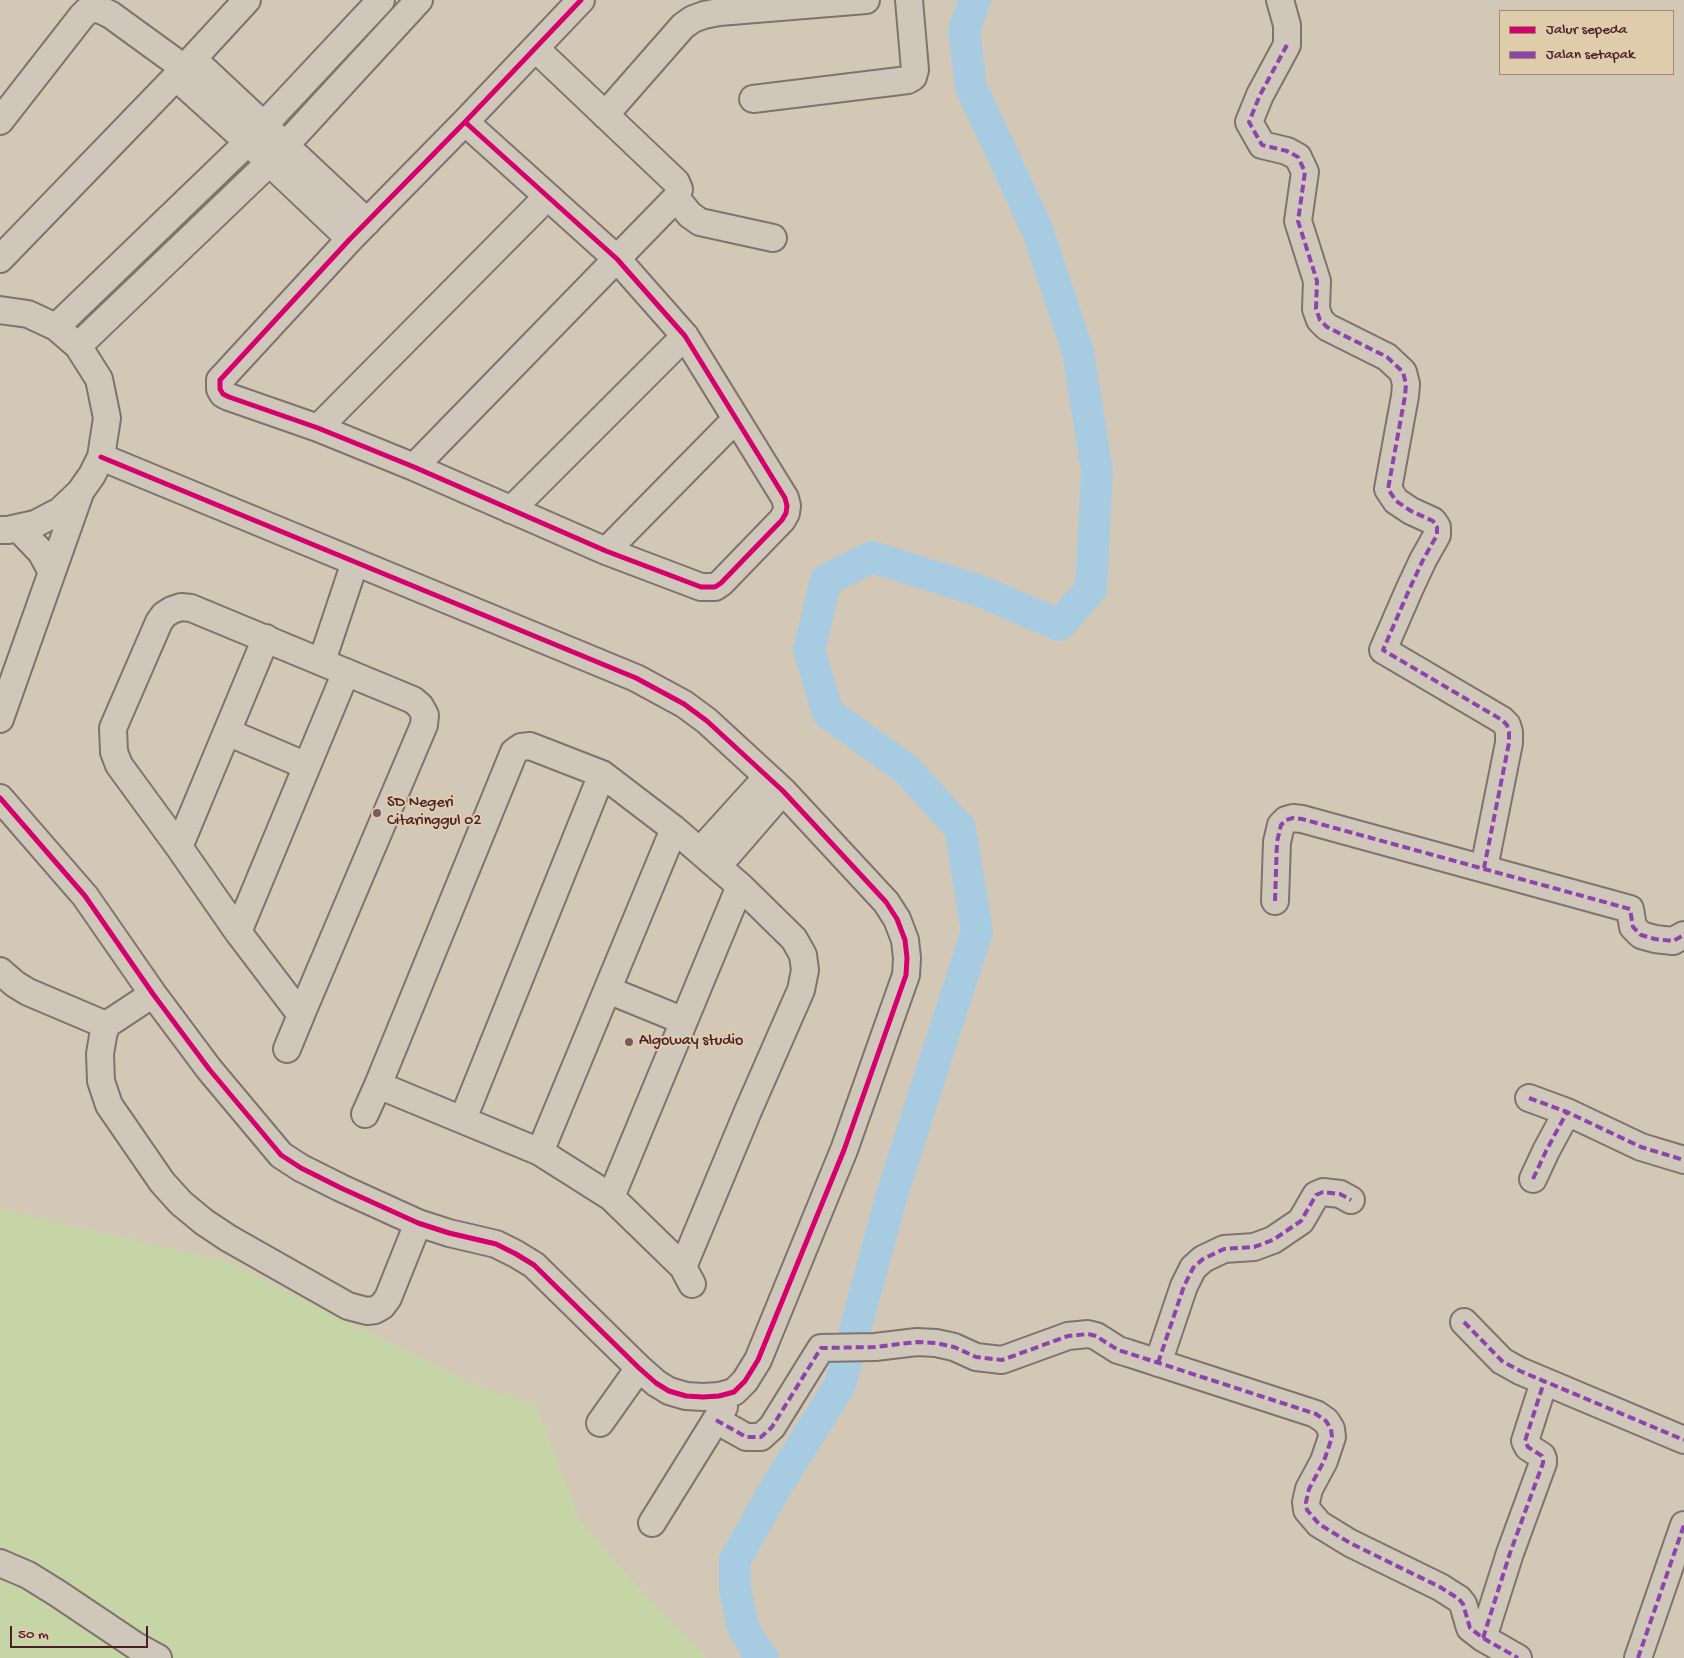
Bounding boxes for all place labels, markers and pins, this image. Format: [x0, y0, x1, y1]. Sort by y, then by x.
place label: SD Negeri Citaringgul 02 [387, 794, 481, 832]
marker: SD Negeri Citaringgul 02 [371, 807, 383, 819]
place label: Algoway studio [639, 1032, 743, 1052]
marker: Algoway studio [623, 1036, 635, 1048]

